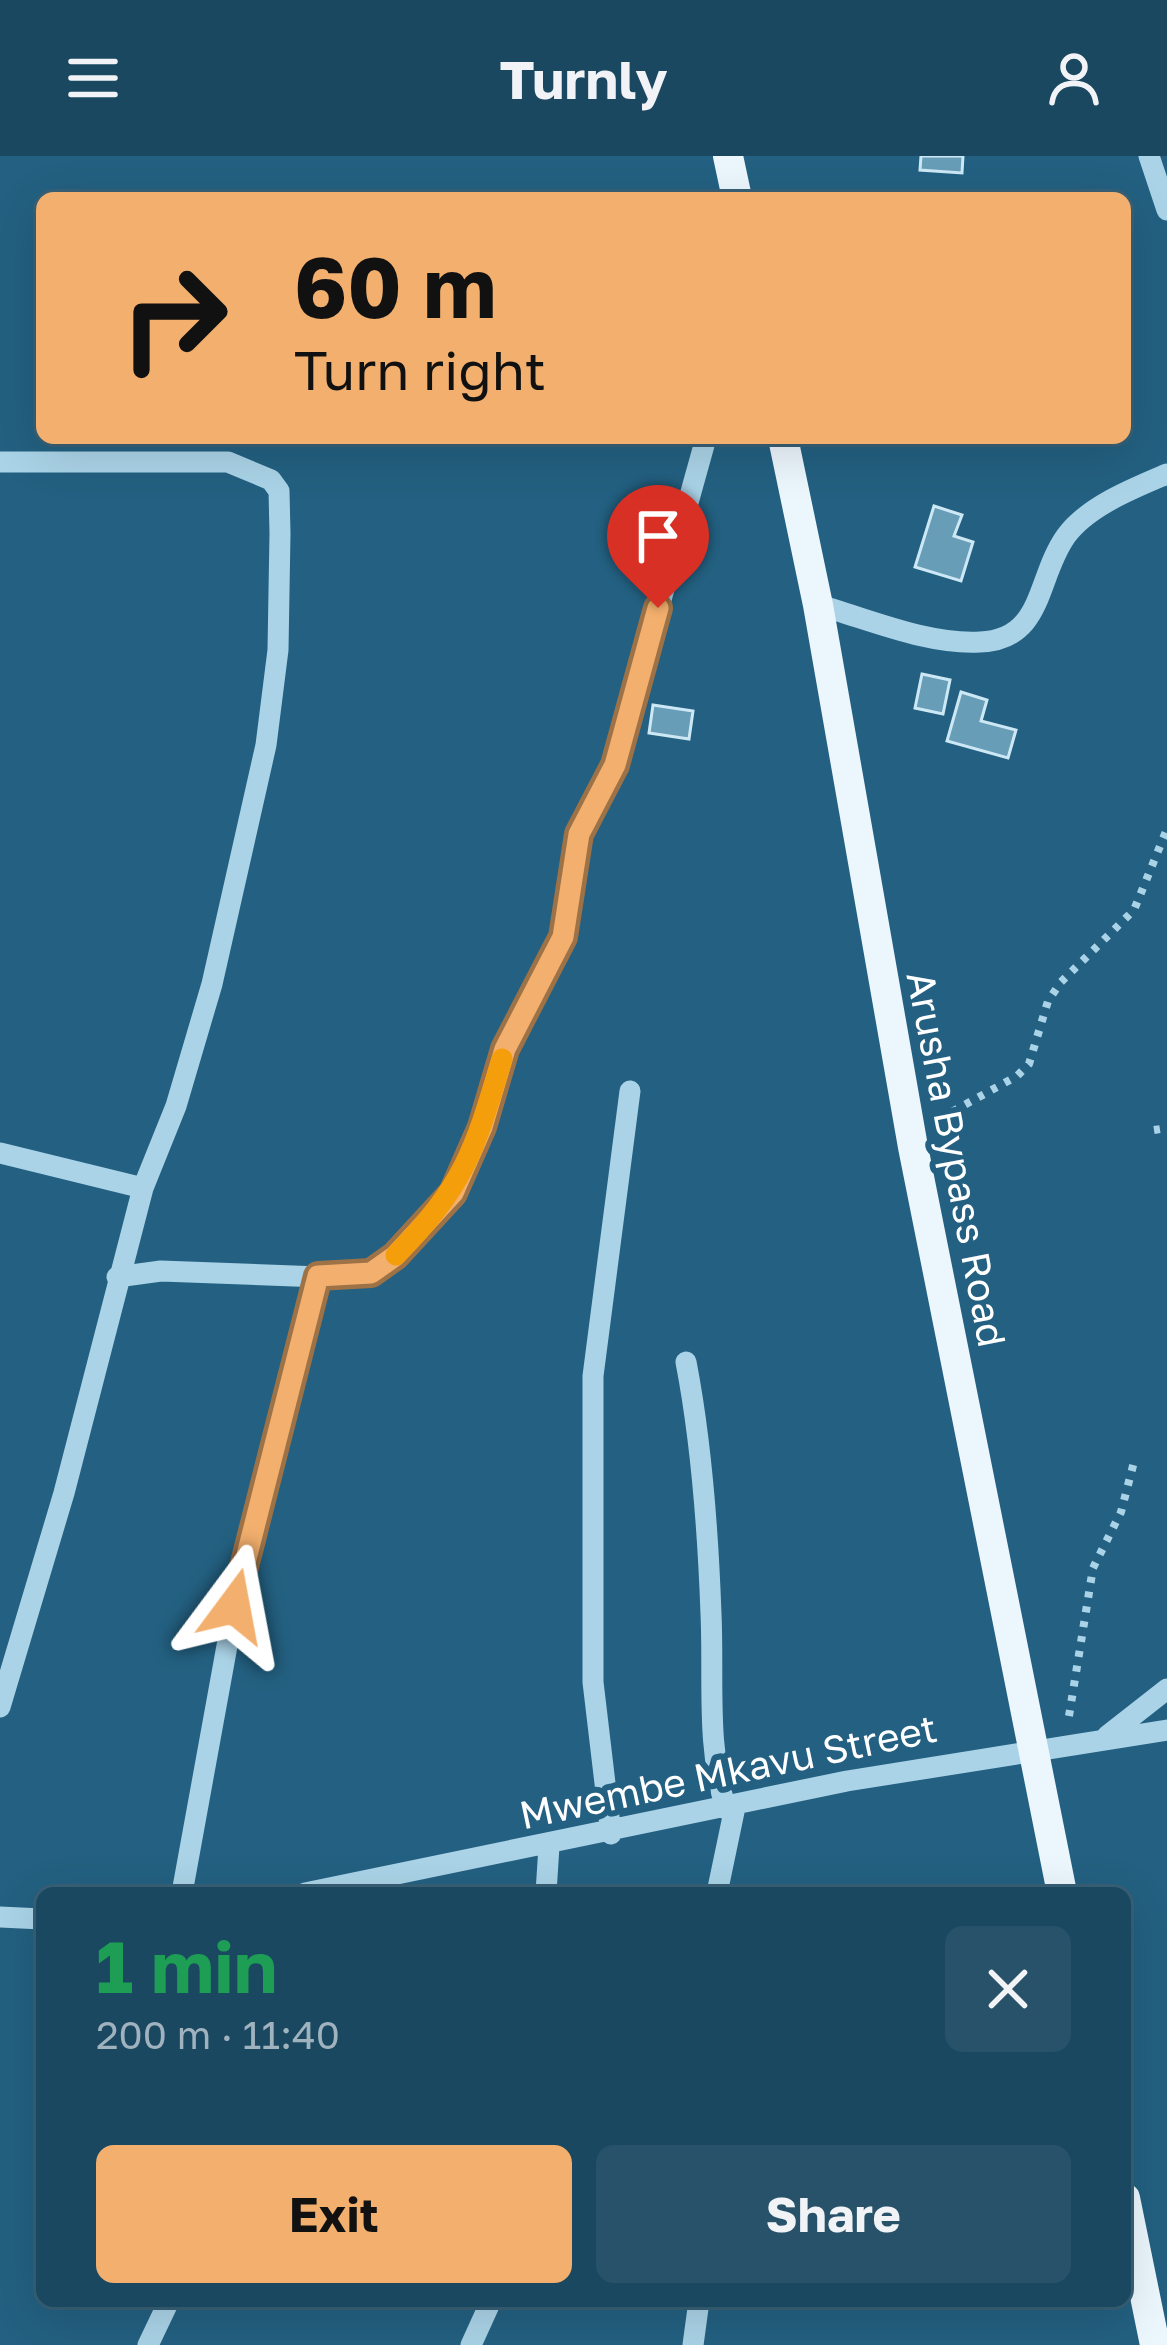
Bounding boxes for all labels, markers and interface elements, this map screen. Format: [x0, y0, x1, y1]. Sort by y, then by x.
icon: menu [60, 45, 126, 111]
icon: person [1041, 45, 1107, 111]
text: Turnly [499, 46, 668, 111]
text: 60 m [294, 236, 496, 336]
icon: right [96, 240, 252, 396]
text: Turn right [294, 337, 546, 402]
pin [607, 485, 709, 608]
icon: arrive [625, 503, 691, 569]
street label: Arusha Bypass Road [898, 967, 1016, 1351]
position arrow [171, 1543, 297, 1669]
street label: Mwembe Mkavu Street [515, 1704, 941, 1838]
text: 1 min [96, 1922, 277, 2009]
button: close [945, 1926, 1071, 2052]
text: 200 m · 11:40 [96, 2011, 340, 2058]
button: Exit [96, 2145, 572, 2283]
button: Share [596, 2145, 1071, 2283]

